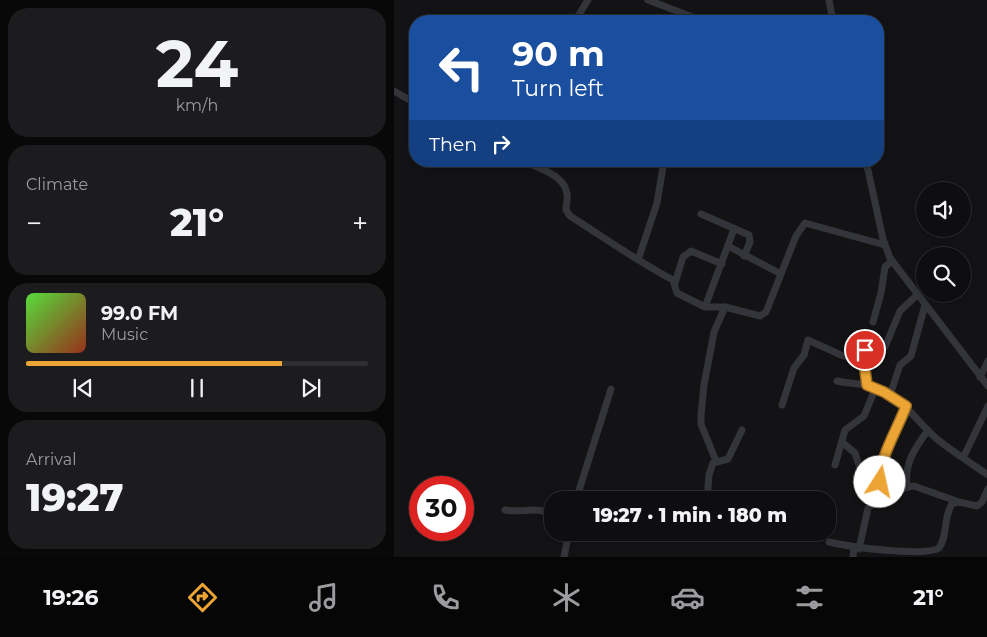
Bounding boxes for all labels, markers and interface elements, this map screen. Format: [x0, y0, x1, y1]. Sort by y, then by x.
text: 24 [156, 24, 238, 103]
text: 90 m [512, 32, 605, 75]
icon: left [429, 35, 494, 100]
text: Turn left [512, 75, 604, 102]
text: km/h [176, 96, 218, 115]
icon: right [487, 130, 515, 158]
text: Then [429, 133, 477, 156]
text: Climate [26, 175, 88, 194]
map controls [916, 182, 971, 302]
button: sound [916, 182, 971, 237]
text: 21° [170, 199, 224, 246]
text: − [26, 206, 42, 240]
text: + [352, 206, 368, 240]
button: search [916, 247, 971, 302]
text: 99.0 FM [101, 302, 178, 325]
text: Music [101, 325, 148, 344]
pin [844, 329, 886, 371]
icon: arrive [851, 336, 879, 364]
icon: previous [69, 374, 97, 402]
icon: pause [183, 374, 211, 402]
icon: next [297, 374, 325, 402]
text: Arrival [26, 450, 76, 469]
position arrow [853, 455, 905, 507]
text: 19:27 [26, 474, 124, 521]
speed limit sign: 30 [409, 476, 474, 541]
text: 19:27 · 1 min · 180 m [593, 504, 787, 527]
icon: directions [185, 580, 220, 615]
icon: music [306, 580, 341, 615]
icon: phone [428, 580, 463, 615]
icon: climate [549, 580, 584, 615]
icon: car [670, 580, 705, 615]
icon: filters [792, 580, 827, 615]
text: 19:26 [43, 584, 99, 611]
text: 21° [913, 584, 944, 611]

